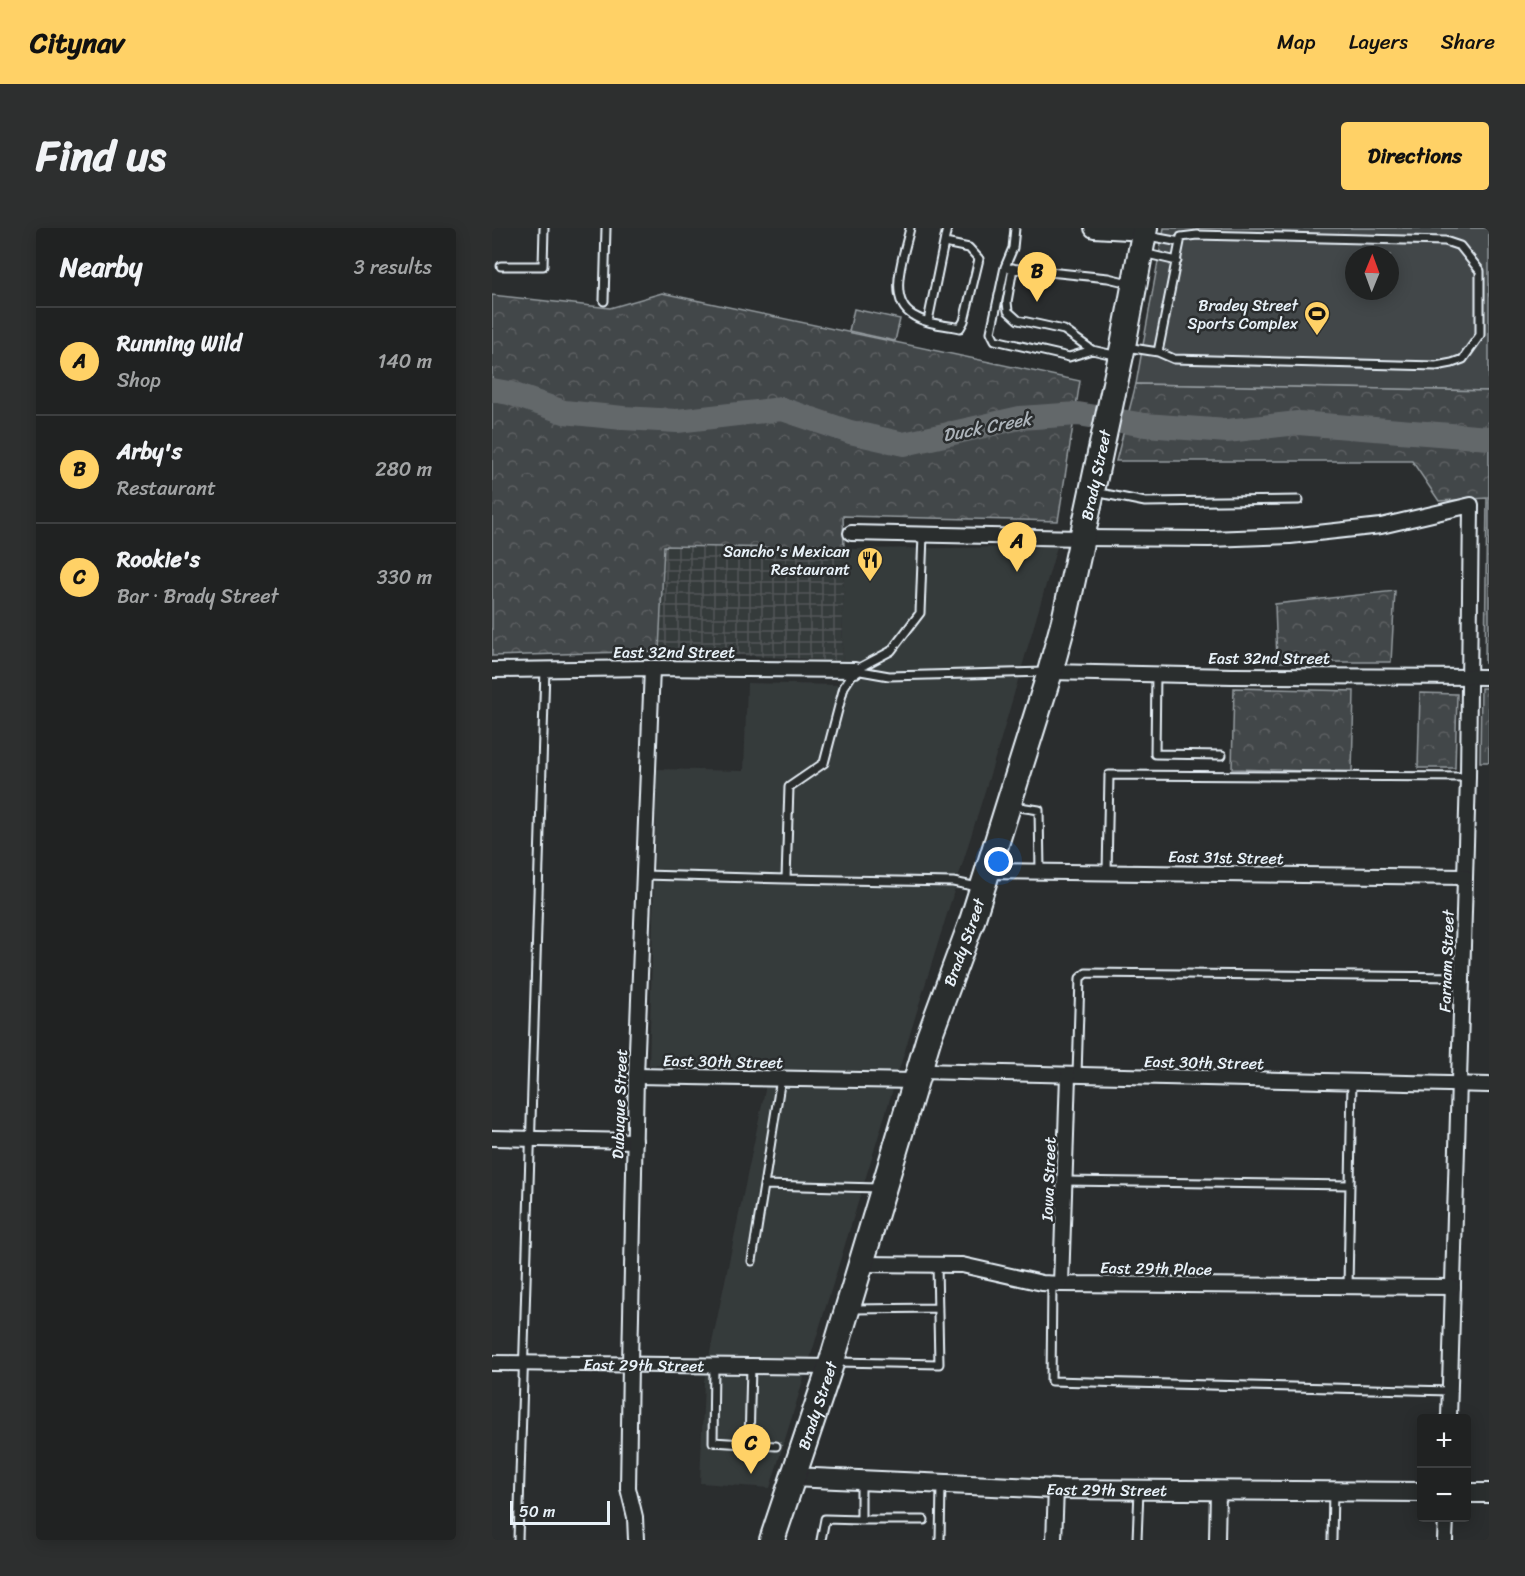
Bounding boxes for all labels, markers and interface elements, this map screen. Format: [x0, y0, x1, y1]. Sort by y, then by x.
text: Citynav [30, 18, 124, 67]
text: Map [1277, 23, 1316, 61]
text: Layers [1349, 23, 1408, 61]
text: Share [1441, 23, 1495, 61]
text: Find us [36, 119, 166, 193]
button: Directions [1341, 122, 1489, 190]
text: Nearby [60, 244, 142, 290]
north arrow [1345, 246, 1399, 300]
text: 3 results [354, 250, 432, 285]
pin: B [1018, 253, 1056, 302]
place label: Bradey Street Sports Complex [1188, 291, 1299, 338]
sports icon: Bradey Street Sports Complex [1302, 299, 1332, 337]
text: Running Wild [117, 324, 242, 363]
text: A [73, 344, 86, 379]
text: 140 m [378, 344, 432, 379]
text: Shop [117, 363, 161, 398]
water label: Duck Creek [940, 402, 1036, 451]
street label: Brady Street [1072, 426, 1120, 523]
text: Arby's [117, 432, 182, 471]
text: B [73, 452, 86, 487]
text: 280 m [375, 452, 432, 487]
text: Restaurant [117, 471, 216, 506]
pin: A [998, 522, 1036, 572]
place label: Sancho's Mexican Restaurant [723, 537, 850, 584]
text: Rookie's [117, 540, 200, 579]
restaurant icon: Sancho's Mexican Restaurant [855, 545, 885, 583]
text: C [73, 560, 86, 595]
text: 330 m [377, 560, 432, 595]
text: Bar · Brady Street [117, 579, 279, 614]
street label: East 32nd Street [613, 638, 735, 667]
street label: East 32nd Street [1208, 644, 1330, 673]
street label: East 31st Street [1168, 842, 1284, 873]
your location [984, 847, 1013, 876]
street label: Brady Street [935, 894, 993, 991]
street label: Farnam Street [1430, 909, 1463, 1013]
street label: East 30th Street [663, 1046, 783, 1077]
street label: East 30th Street [1144, 1047, 1264, 1078]
street label: Dubuque Street [603, 1048, 636, 1160]
street label: Iowa Street [1033, 1136, 1064, 1223]
street label: East 29th Place [1100, 1253, 1212, 1284]
street label: East 29th Street [583, 1350, 704, 1381]
street label: Brady Street [789, 1357, 846, 1454]
map controls [1417, 1414, 1471, 1522]
button: + [1417, 1414, 1471, 1468]
pin: C [732, 1424, 770, 1474]
button: − [1417, 1468, 1471, 1522]
street label: East 29th Street [1046, 1475, 1167, 1505]
text: 50 m [519, 1497, 555, 1526]
scale bar [510, 1498, 610, 1526]

